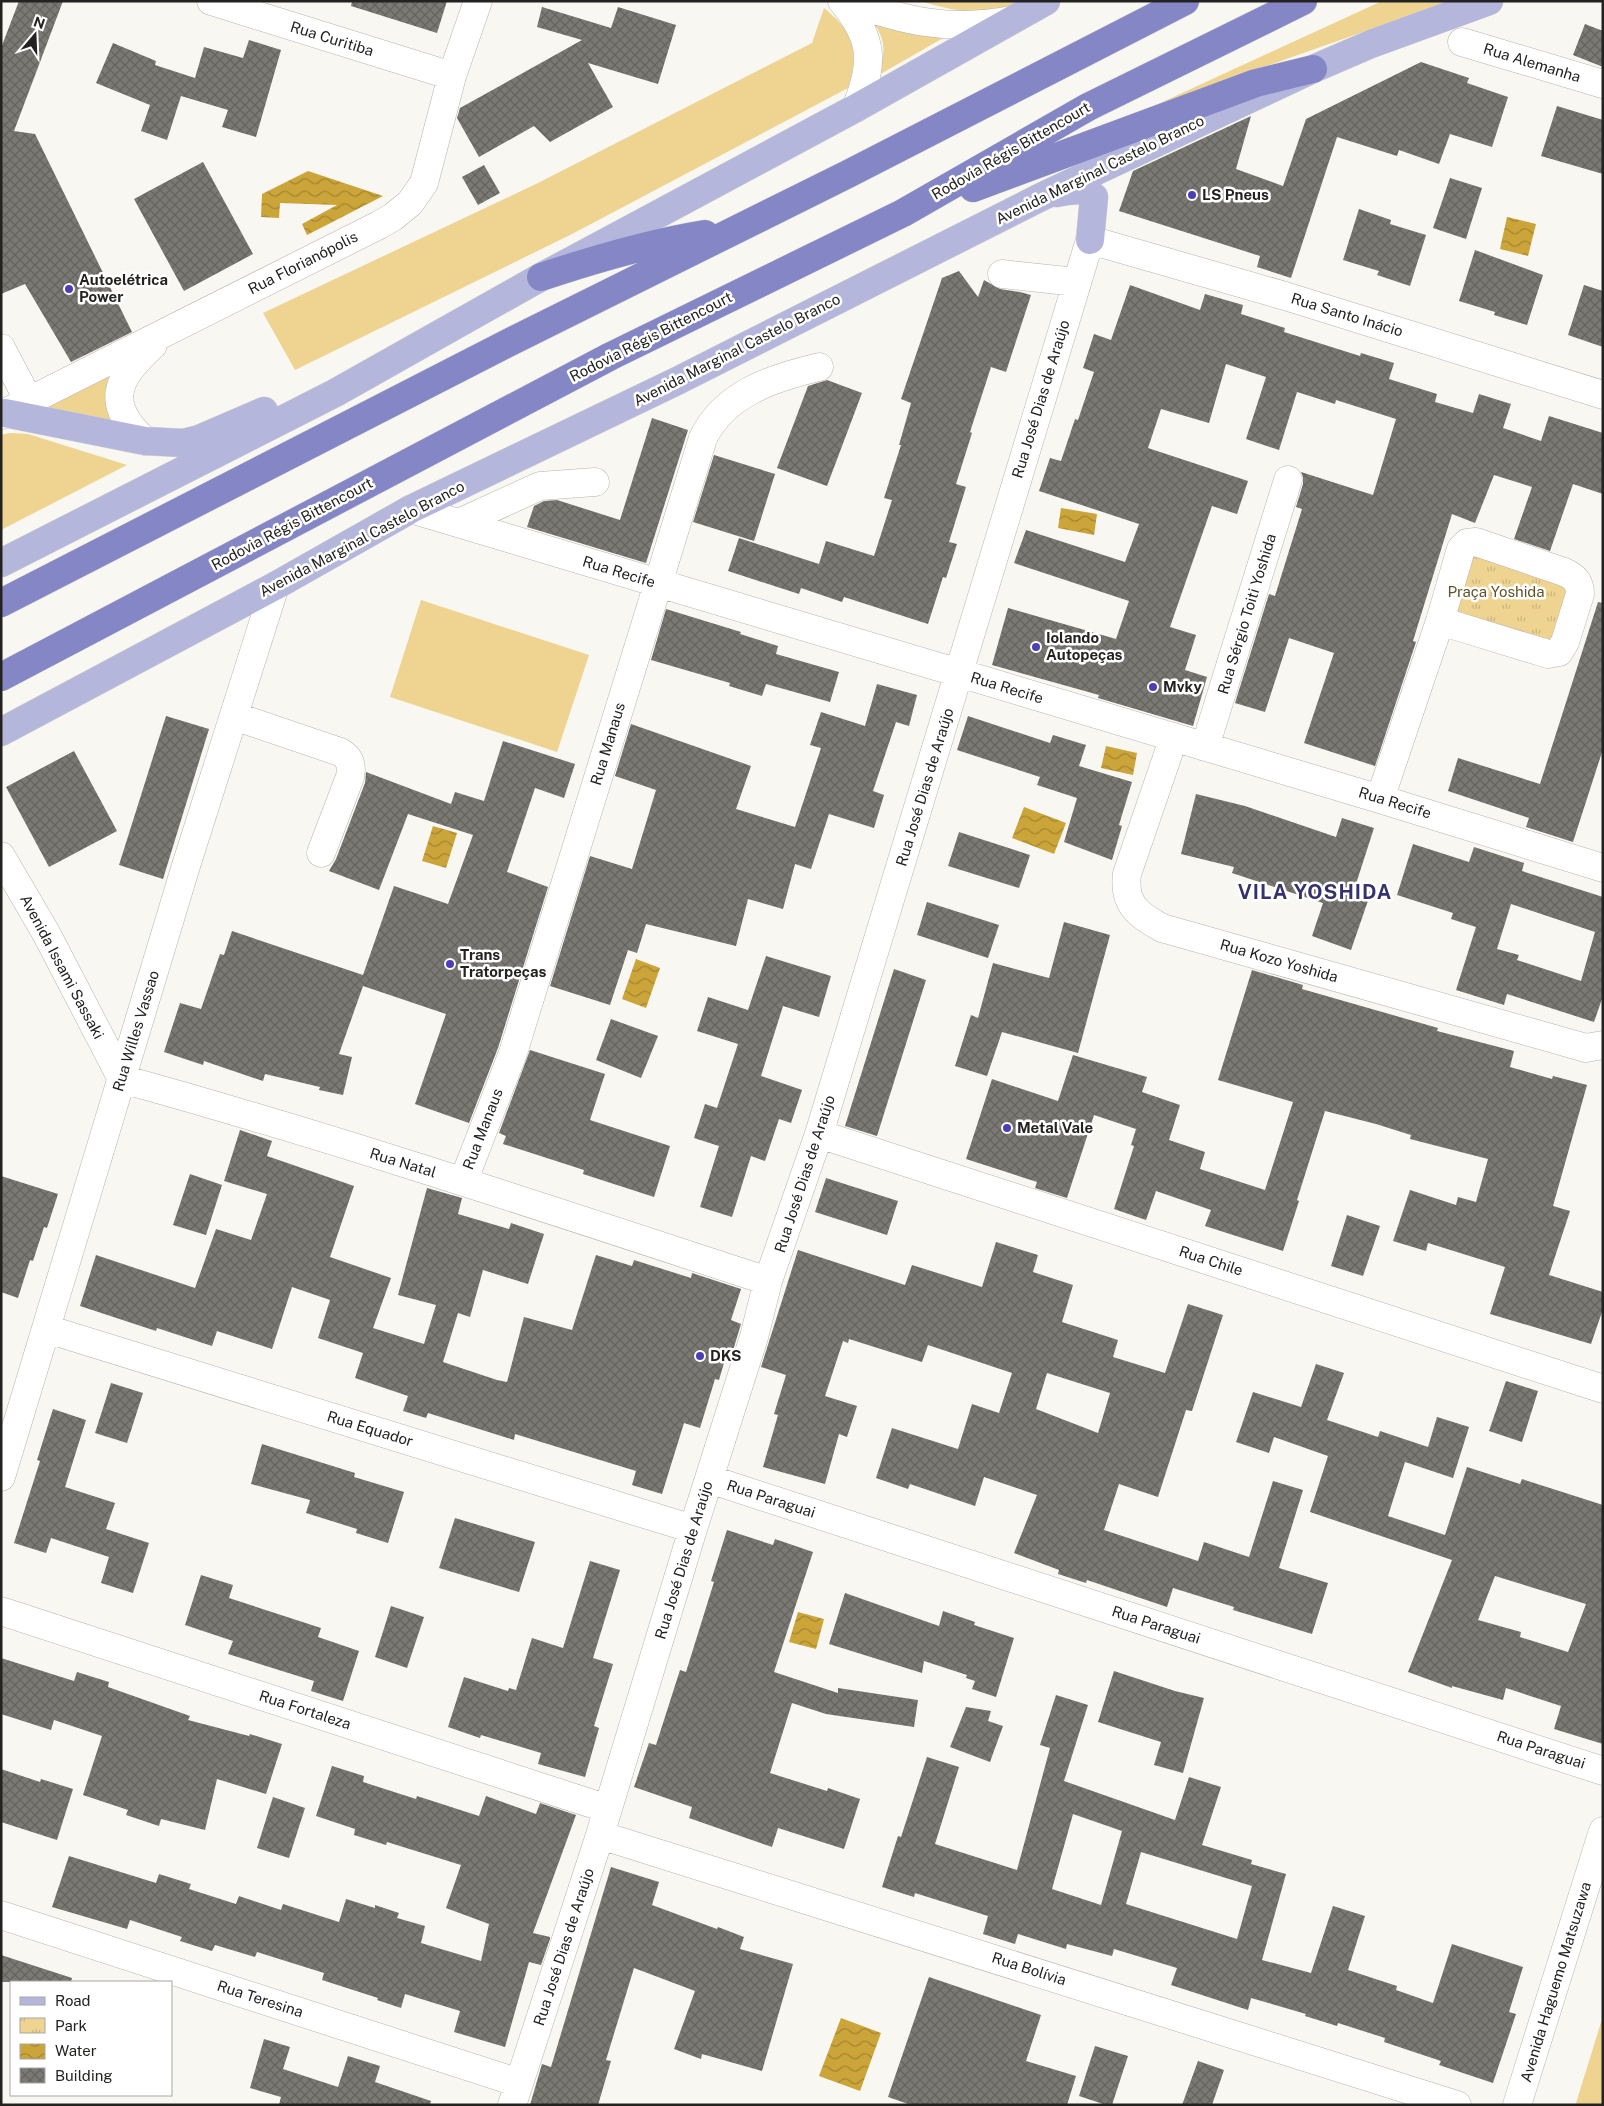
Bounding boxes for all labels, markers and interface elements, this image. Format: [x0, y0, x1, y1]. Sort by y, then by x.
north arrow [10, 10, 60, 60]
text: N [31, 13, 47, 32]
street label: Rua Curitiba [288, 18, 376, 59]
street label: Rua Alemanha [1481, 40, 1583, 85]
street label: Rodovia Régis Bittencourt [929, 98, 1093, 203]
street label: Avenida Marginal Castelo Branco [993, 112, 1207, 228]
place label: LS Pneus [1202, 186, 1269, 203]
marker: LS Pneus [1186, 189, 1198, 201]
street label: Rua Florianópolis [245, 228, 360, 297]
place label: Autoelétrica Power [79, 271, 168, 305]
marker: Autoelétrica Power [63, 283, 75, 295]
street label: Rodovia Régis Bittencourt [567, 288, 735, 385]
street label: Rua Santo Inácio [1289, 289, 1405, 340]
street label: Avenida Marginal Castelo Branco [631, 290, 843, 409]
street label: Rua José Dias de Araújo [1008, 318, 1073, 480]
street label: Rodovia Régis Bittencourt [208, 474, 375, 573]
street label: Avenida Marginal Castelo Branco [256, 477, 467, 600]
street label: Rua Sérgio Toiti Yoshida [1214, 532, 1279, 696]
street label: Rua Recife [581, 552, 658, 591]
park label: Praça Yoshida [1447, 583, 1545, 600]
place label: Iolando Autopeças [1046, 629, 1123, 663]
marker: Iolando Autopeças [1030, 641, 1042, 653]
street label: Rua Recife [969, 668, 1046, 707]
place label: Mvky [1163, 678, 1203, 695]
marker: Mvky [1147, 681, 1159, 693]
street label: Rua Manaus [587, 701, 628, 787]
street label: Rua José Dias de Araújo [892, 706, 957, 868]
street label: Rua Recife [1357, 783, 1434, 822]
district label: VILA YOSHIDA [1238, 880, 1392, 904]
street label: Avenida Issami Sassaki [17, 892, 108, 1042]
street label: Rua Kozo Yoshida [1218, 936, 1340, 985]
place label: Trans Tratorpeças [460, 946, 546, 980]
marker: Trans Tratorpeças [444, 958, 456, 970]
street label: Rua Willes Vassao [109, 968, 162, 1094]
street label: Rua Manaus [459, 1086, 506, 1172]
street label: Rua José Dias de Araújo [771, 1093, 838, 1255]
place label: Metal Vale [1017, 1119, 1093, 1136]
marker: Metal Vale [1001, 1122, 1013, 1134]
street label: Rua Natal [368, 1144, 438, 1181]
street label: Rua Chile [1177, 1242, 1245, 1279]
place label: DKS [710, 1347, 741, 1364]
marker: DKS [694, 1350, 706, 1362]
street label: Rua Equador [325, 1407, 415, 1450]
street label: Rua Paraguai [725, 1476, 818, 1521]
street label: Rua José Dias de Araújo [651, 1479, 716, 1641]
street label: Rua Paraguai [1110, 1602, 1203, 1647]
street label: Rua Fortaleza [257, 1687, 353, 1732]
street label: Rua Paraguai [1495, 1727, 1588, 1772]
street label: Rua José Dias de Araújo [530, 1866, 597, 2028]
street label: Avenida Haguemo Matsuzawa [1517, 1880, 1594, 2084]
street label: Rua Bolívia [990, 1949, 1068, 1988]
street label: Rua Teresina [215, 1977, 305, 2020]
legend [10, 1981, 172, 2096]
text: Road [55, 1992, 91, 2009]
text: Park [55, 2017, 87, 2034]
text: Water [55, 2042, 97, 2059]
text: Building [55, 2067, 113, 2084]

